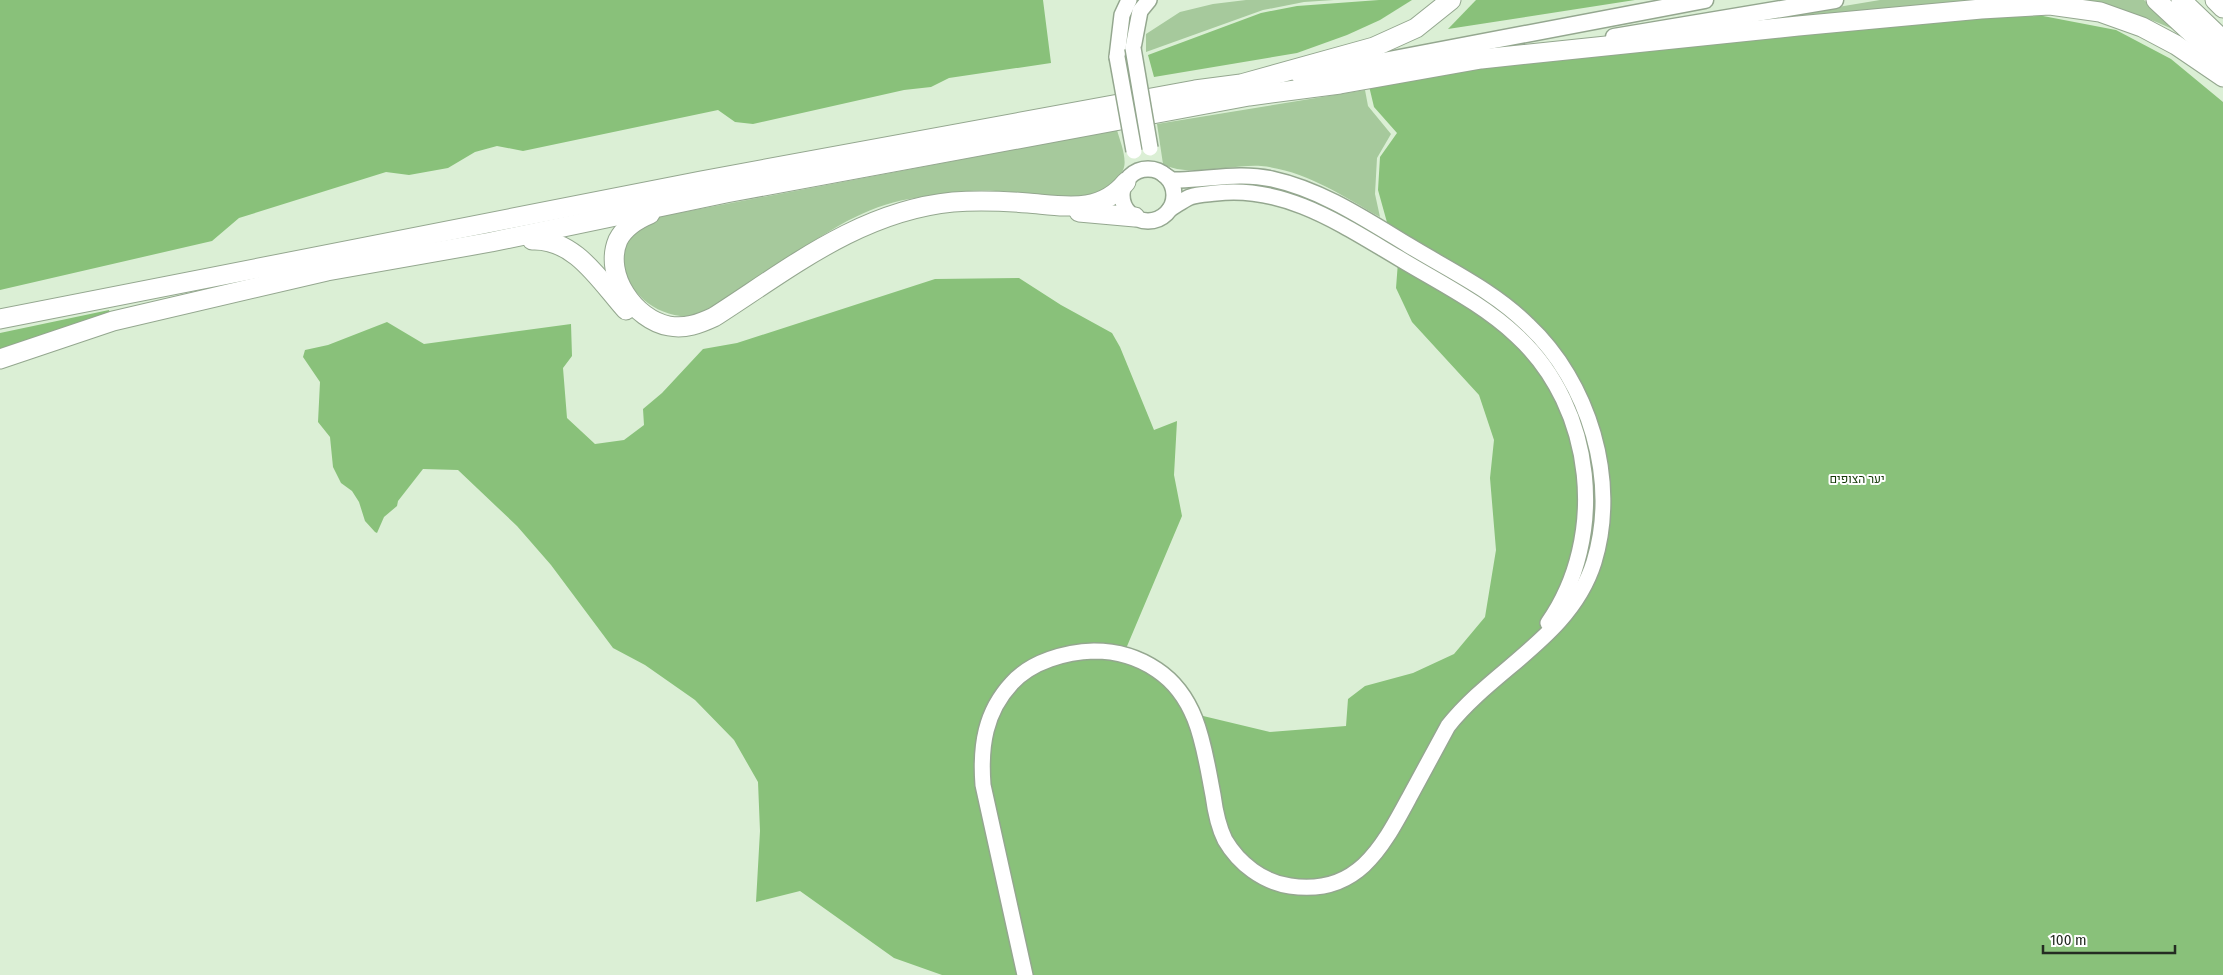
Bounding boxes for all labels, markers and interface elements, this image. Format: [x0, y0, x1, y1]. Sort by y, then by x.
park label: יער הצופים [1829, 472, 1885, 486]
scale bar [2043, 922, 2176, 954]
text: 100 m [2050, 931, 2087, 949]

